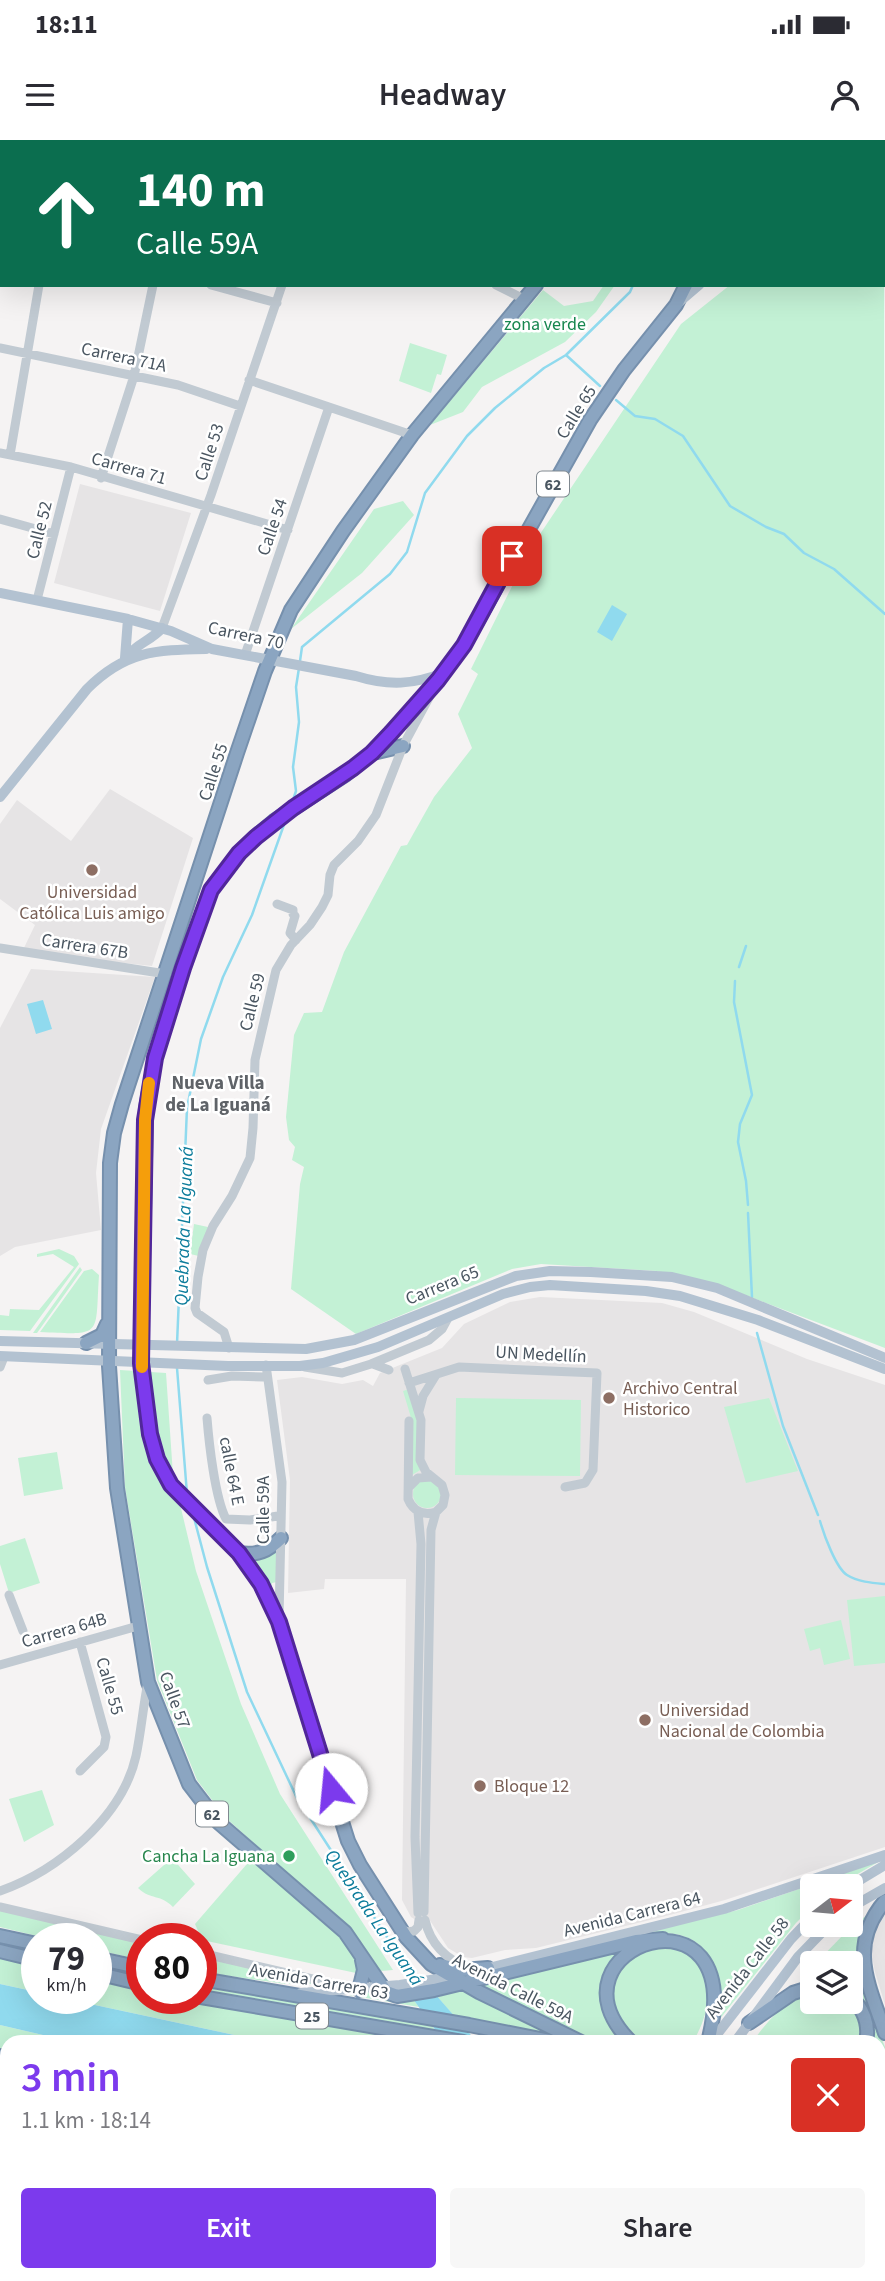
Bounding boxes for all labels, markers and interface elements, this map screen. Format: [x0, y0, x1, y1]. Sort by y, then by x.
text: 18:11 [35, 6, 98, 43]
text: Headway [379, 72, 506, 118]
icon: menu [21, 76, 59, 114]
icon: person [826, 76, 864, 114]
text: 140 m [136, 156, 265, 226]
icon: ahead [21, 168, 112, 259]
text: Calle 59A [136, 221, 258, 267]
park label: zona verde [504, 312, 586, 337]
street label: Carrera 71A [79, 336, 169, 379]
street label: Calle 65 [550, 381, 603, 444]
street label: Calle 53 [188, 420, 230, 484]
street label: Carrera 71 [88, 446, 169, 491]
road number: 62 [537, 472, 569, 496]
street label: Calle 54 [251, 495, 294, 559]
street label: Calle 52 [20, 498, 59, 562]
pin [482, 526, 542, 586]
icon: arrive [493, 537, 531, 575]
street label: Carrera 70 [206, 615, 286, 656]
street label: Calle 55 [192, 740, 234, 804]
marker: Universidad Católica Luis amigo [84, 862, 100, 878]
place label: Universidad Católica Luis amigo [19, 880, 165, 926]
street label: Carrera 67B [40, 927, 130, 966]
street label: Calle 59 [233, 970, 272, 1034]
district label: Nueva Villa de La Iguaná [165, 1070, 271, 1119]
water label: Quebrada La Iguaná [168, 1146, 201, 1306]
street label: Carrera 65 [402, 1259, 483, 1311]
street label: UN Medellín [495, 1340, 587, 1369]
place label: Archivo Central Historico [623, 1376, 738, 1422]
marker: Archivo Central Historico [601, 1390, 617, 1406]
street label: calle 64 E [213, 1434, 250, 1508]
street label: Calle 59A [251, 1475, 276, 1544]
street label: Carrera 64B [19, 1606, 110, 1655]
street label: Calle 55 [89, 1654, 130, 1718]
street label: Calle 57 [153, 1668, 196, 1732]
place label: Universidad Nacional de Colombia [659, 1698, 825, 1744]
marker: Universidad Nacional de Colombia [637, 1712, 653, 1728]
position arrow [294, 1752, 368, 1826]
place label: Bloque 12 [494, 1774, 569, 1799]
marker: Bloque 12 [472, 1778, 488, 1794]
road number: 62 [196, 1802, 228, 1826]
place label: Cancha La Iguana [142, 1844, 275, 1869]
water label: Quebrada La Iguaná [318, 1844, 430, 1991]
marker: Cancha La Iguana [281, 1848, 297, 1864]
north arrow [800, 1874, 863, 1937]
map controls [800, 1874, 863, 2014]
street label: Avenida Carrera 64 [561, 1885, 704, 1944]
street label: Avenida Calle 58 [700, 1912, 795, 2024]
speed limit sign: 80 [126, 1923, 217, 2014]
text: 79 [48, 1934, 85, 1984]
street label: Avenida Calle 59A [448, 1947, 578, 2030]
button: layers [800, 1951, 863, 2014]
street label: Avenida Carrera 63 [247, 1957, 390, 2006]
text: km/h [47, 1973, 86, 1998]
road number: 25 [296, 2004, 328, 2028]
text: 3 min [21, 2048, 121, 2108]
button: close [791, 2058, 865, 2132]
text: 1.1 km · 18:14 [21, 2104, 151, 2137]
button: Exit [21, 2188, 436, 2268]
button: Share [450, 2188, 865, 2268]

